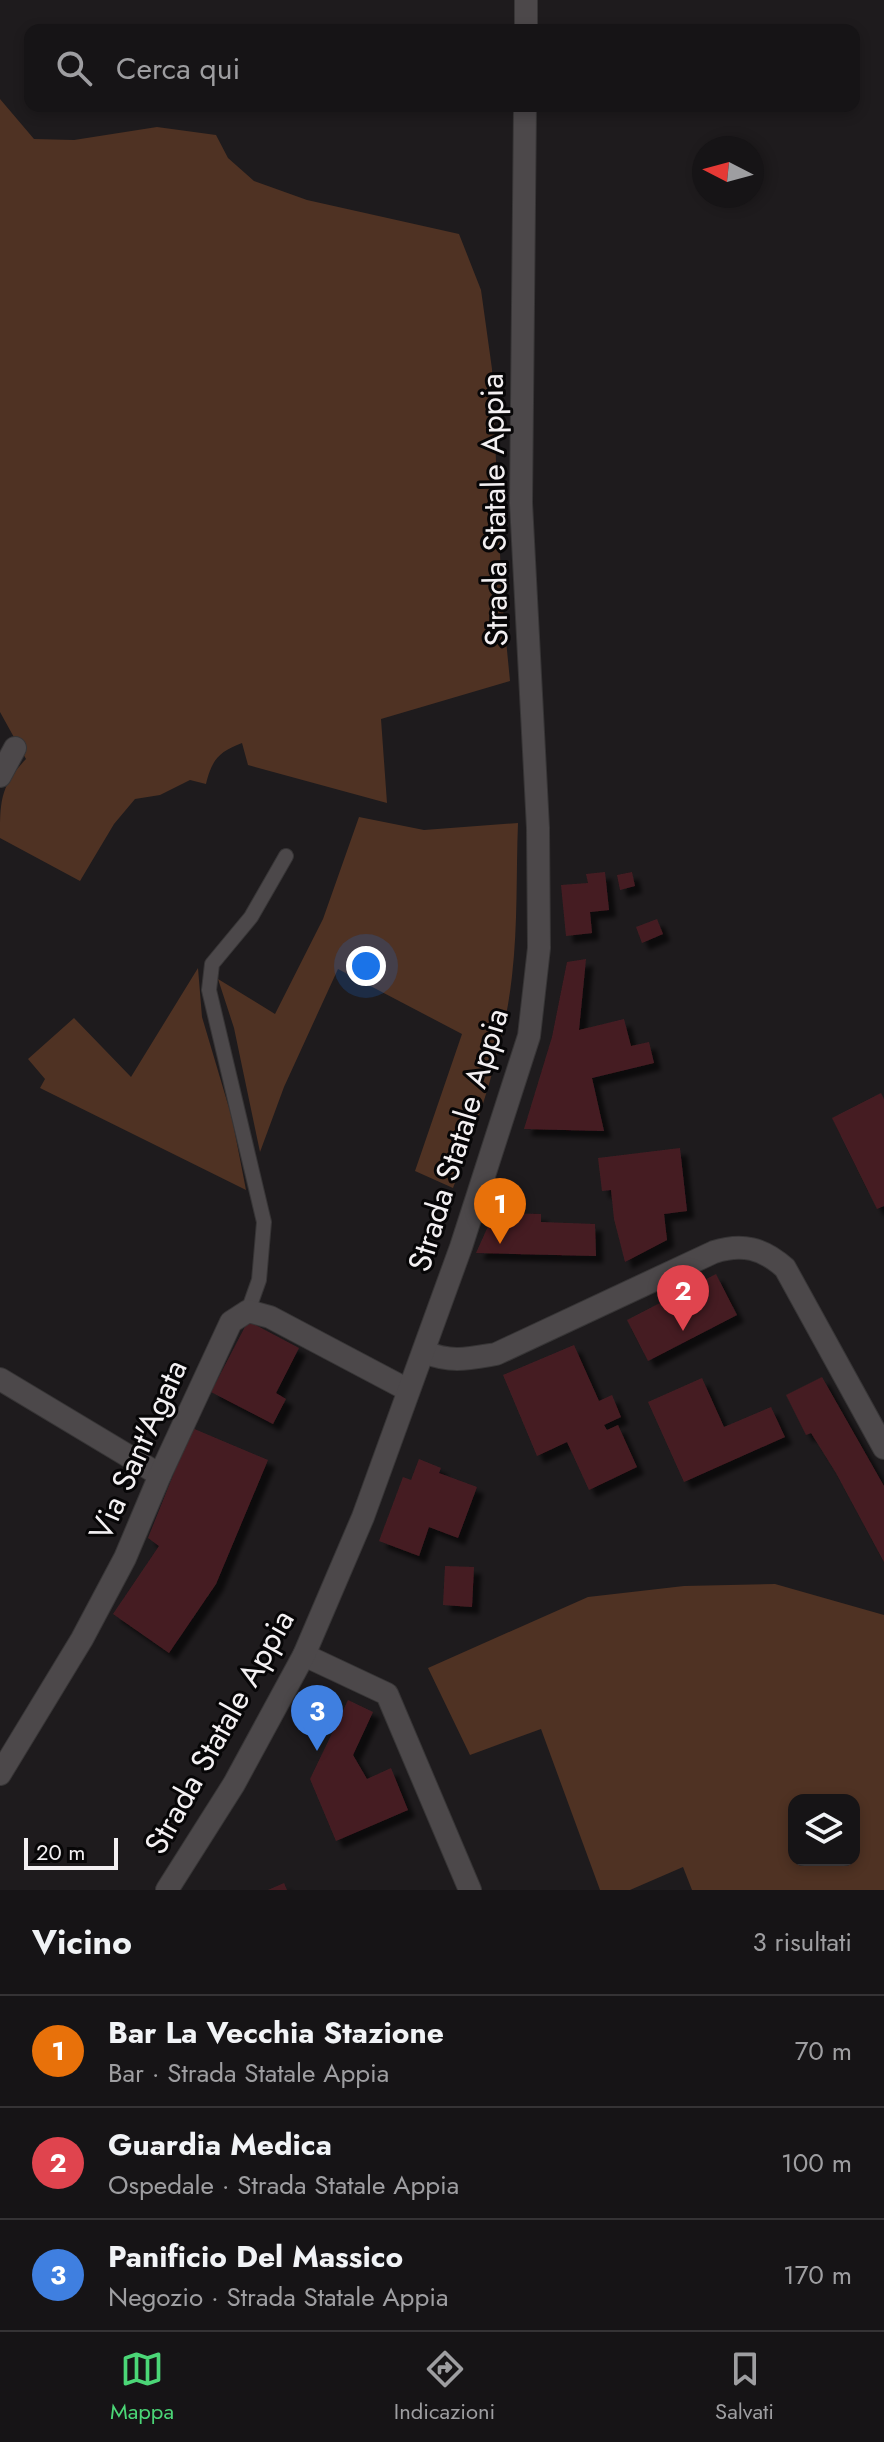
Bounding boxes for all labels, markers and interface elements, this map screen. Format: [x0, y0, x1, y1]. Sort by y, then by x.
search box [24, 24, 860, 112]
icon: search [52, 46, 96, 90]
text: Cerca qui [116, 47, 240, 90]
north arrow [692, 136, 764, 208]
street label: Strada Statale Appia [469, 373, 519, 647]
your location [346, 946, 386, 986]
street label: Strada Statale Appia [396, 1003, 520, 1277]
pin: 1 [474, 1178, 526, 1244]
pin: 2 [657, 1265, 709, 1331]
street label: Via Sant'Agata [78, 1352, 198, 1548]
street label: Strada Statale Appia [133, 1601, 305, 1863]
pin: 3 [291, 1685, 343, 1751]
map controls [788, 1794, 860, 1866]
button: layers [788, 1794, 860, 1866]
scale bar [24, 1834, 118, 1870]
text: 20 m [36, 1836, 85, 1868]
text: Vicino [32, 1918, 132, 1967]
text: 3 risultati [752, 1923, 852, 1961]
text: Bar La Vecchia Stazione [108, 2011, 444, 2054]
text: 1 [51, 2032, 65, 2070]
text: 70 m [795, 2032, 852, 2070]
text: Bar · Strada Statale Appia [108, 2054, 389, 2092]
text: Guardia Medica [108, 2123, 332, 2166]
text: 2 [49, 2144, 67, 2182]
text: 100 m [781, 2144, 852, 2182]
text: Ospedale · Strada Statale Appia [108, 2166, 459, 2204]
text: Panificio Del Massico [108, 2235, 403, 2278]
text: 3 [50, 2256, 66, 2294]
text: 170 m [783, 2256, 852, 2294]
text: Negozio · Strada Statale Appia [108, 2278, 449, 2316]
tab: Mappa [110, 2347, 174, 2427]
tab: Indicazioni [394, 2347, 495, 2427]
tab: Salvati [715, 2347, 774, 2427]

